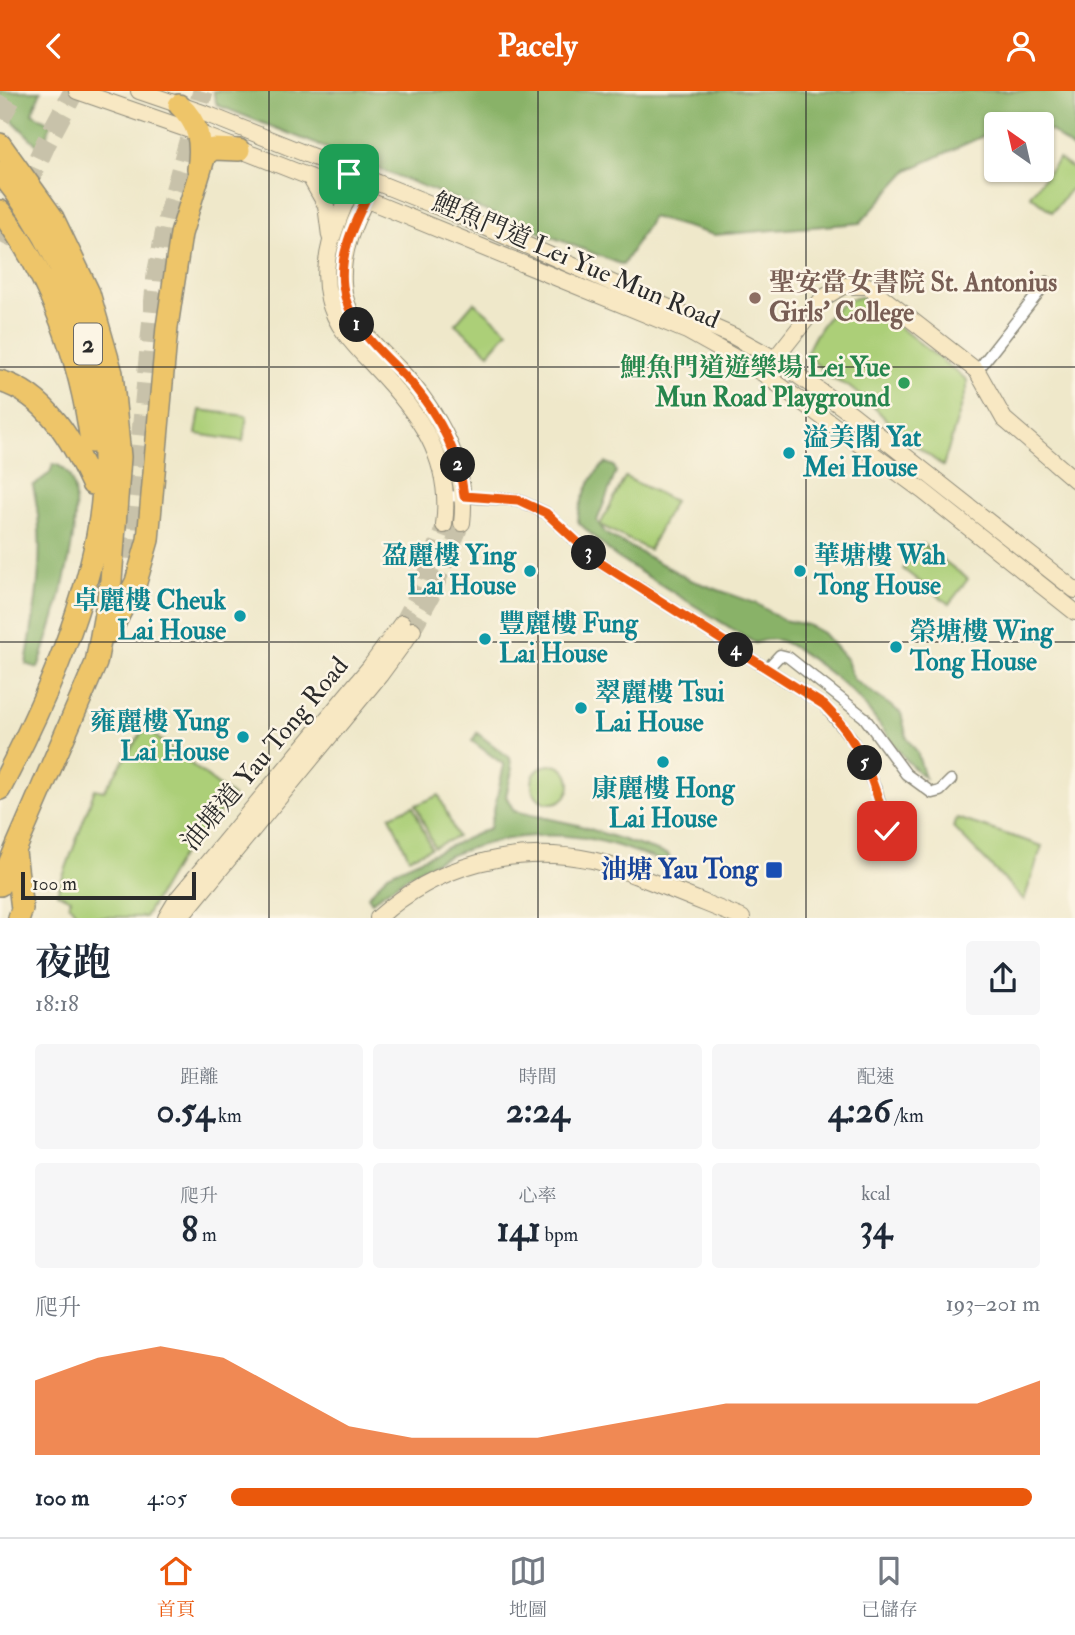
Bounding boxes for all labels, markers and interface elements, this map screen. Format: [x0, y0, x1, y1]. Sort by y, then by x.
text: Pacely [498, 26, 577, 66]
icon: back [35, 27, 73, 65]
icon: person [1002, 27, 1040, 65]
north arrow [984, 112, 1054, 182]
map controls [984, 112, 1054, 182]
pin [319, 144, 379, 204]
icon: arrive [330, 155, 368, 193]
street label: 鯉魚門道 Lei Yue Mun Road [428, 186, 724, 336]
place label: 聖安當女書院 St. Antonius Girls' College [769, 267, 1057, 330]
marker: 聖安當女書院 St. Antonius Girls' College [747, 290, 763, 306]
pin: 1 [340, 307, 374, 343]
text: 1 [353, 312, 360, 336]
road number: 2 [74, 323, 102, 365]
place label: 鯉魚門道遊樂場 Lei Yue Mun Road Playground [620, 352, 890, 415]
marker: 鯉魚門道遊樂場 Lei Yue Mun Road Playground [896, 375, 912, 391]
place label: 溢美閣 Yat Mei House [802, 422, 922, 484]
marker: 溢美閣 Yat Mei House [781, 445, 797, 461]
pin: 2 [440, 447, 476, 483]
text: 2 [453, 452, 462, 476]
pin: 3 [572, 535, 606, 571]
place label: 盈麗樓 Ying Lai House [382, 540, 517, 602]
text: 3 [585, 540, 592, 564]
place label: 華塘樓 Wah Tong House [813, 540, 946, 603]
marker: 盈麗樓 Ying Lai House [522, 563, 538, 579]
marker: 華塘樓 Wah Tong House [792, 563, 808, 579]
place label: 卓麗樓 Cheuk Lai House [73, 585, 227, 647]
marker: 卓麗樓 Cheuk Lai House [232, 608, 248, 624]
place label: 豐麗樓 Fung Lai House [499, 608, 639, 670]
place label: 榮塘樓 Wing Tong House [909, 616, 1054, 679]
marker: 豐麗樓 Fung Lai House [477, 631, 493, 647]
pin: 4 [718, 633, 754, 667]
text: 4 [730, 637, 741, 661]
marker: 榮塘樓 Wing Tong House [888, 639, 904, 655]
street label: 油塘道 Yau Tong Road [175, 650, 356, 857]
place label: 翠麗樓 Tsui Lai House [595, 677, 724, 739]
marker: 翠麗樓 Tsui Lai House [573, 700, 589, 716]
place label: 雍麗樓 Yung Lai House [90, 706, 230, 768]
marker: 雍麗樓 Yung Lai House [235, 729, 251, 745]
pin: 5 [848, 745, 882, 781]
text: 5 [860, 750, 869, 774]
marker: 康麗樓 Hong Lai House [655, 754, 671, 770]
place label: 康麗樓 Hong Lai House [591, 773, 736, 835]
pin [857, 801, 917, 861]
icon: check [868, 812, 906, 850]
place label: 油塘 Yau Tong [601, 854, 759, 887]
marker: 油塘 Yau Tong [764, 860, 784, 880]
scale bar [21, 869, 196, 900]
text: 100 m [32, 872, 77, 896]
text: 夜跑 [35, 939, 111, 987]
button: share [966, 941, 1040, 1015]
text: 18:18 [35, 989, 79, 1018]
text: 距離 [180, 1065, 218, 1089]
text: 時間 [518, 1065, 557, 1089]
text: 配速 [857, 1065, 895, 1089]
text: 0.54 [157, 1089, 214, 1133]
text: 2:24 [506, 1089, 569, 1133]
text: 4:26 [828, 1089, 891, 1133]
text: km [214, 1104, 242, 1128]
text: /km [891, 1104, 924, 1128]
text: kcal [861, 1182, 890, 1206]
text: 爬升 [180, 1184, 218, 1208]
text: 心率 [518, 1184, 557, 1208]
text: 34 [860, 1206, 892, 1250]
text: 8 [182, 1208, 198, 1252]
text: 141 [497, 1208, 541, 1252]
text: m [198, 1223, 217, 1247]
text: bpm [541, 1223, 578, 1247]
text: 193–201 m [945, 1289, 1040, 1318]
text: 爬升 [35, 1293, 81, 1322]
text: 100 m [35, 1483, 89, 1512]
text: 4:05 [147, 1483, 187, 1512]
tab: 首頁 [157, 1552, 195, 1622]
tab: 地圖 [509, 1552, 547, 1622]
tab: 已儲存 [861, 1552, 918, 1622]

